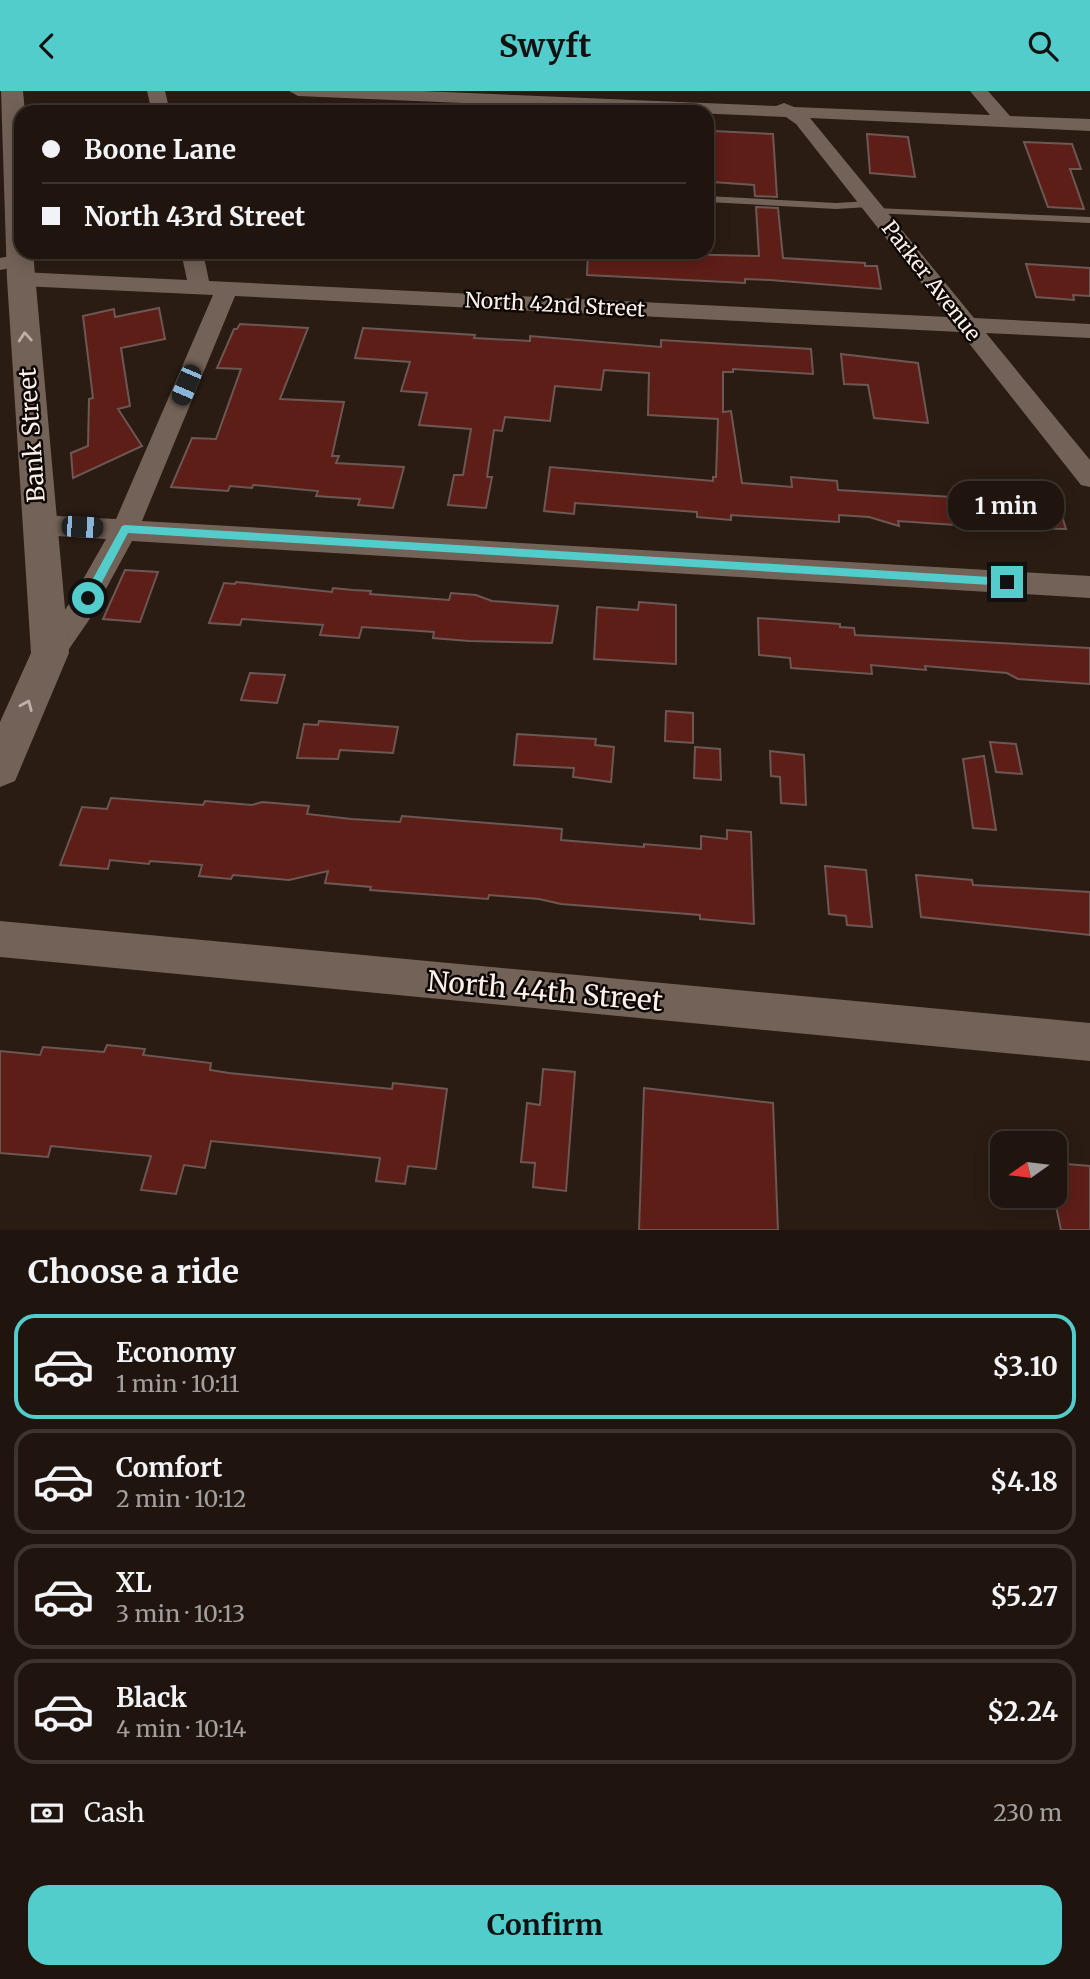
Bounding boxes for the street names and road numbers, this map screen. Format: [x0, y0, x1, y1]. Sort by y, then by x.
street label: Parker Avenue [876, 215, 987, 346]
street label: North 42nd Street [464, 286, 646, 323]
street label: Bank Street [11, 366, 52, 503]
street label: North 44th Street [426, 963, 664, 1019]

